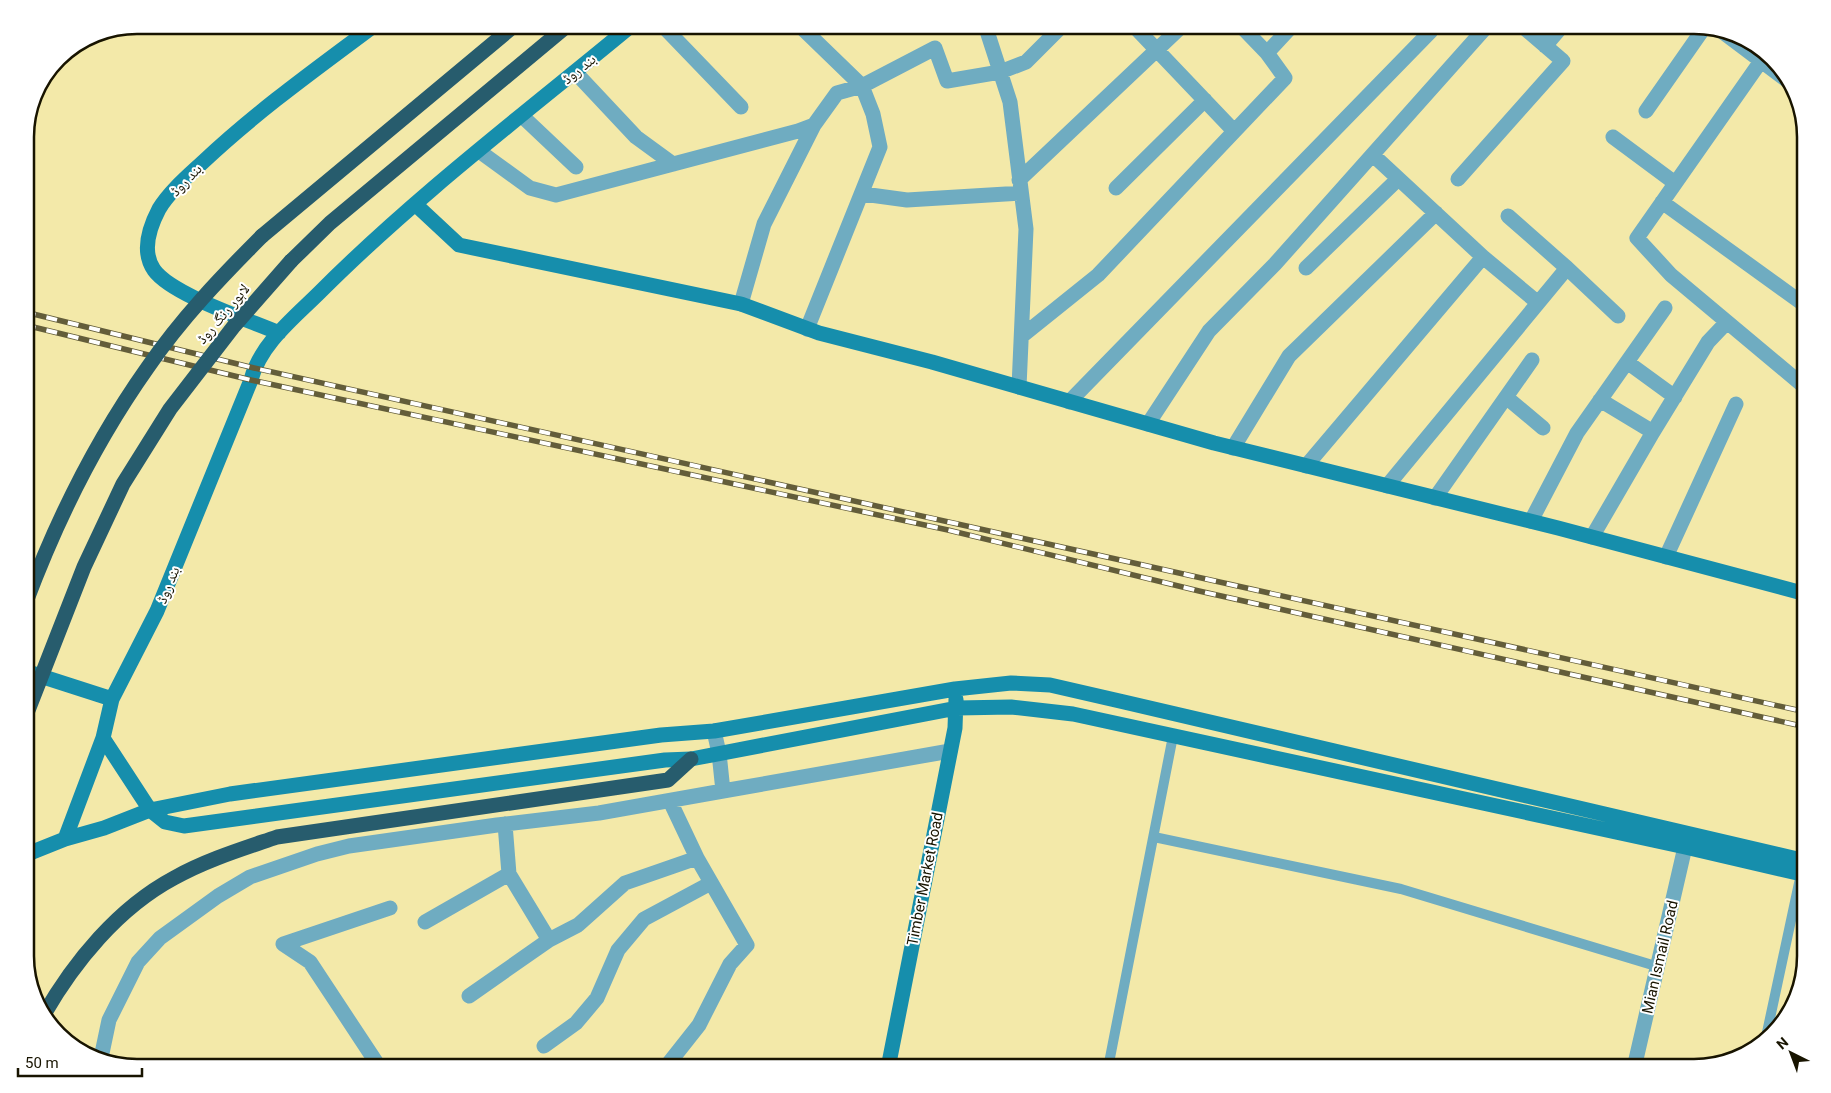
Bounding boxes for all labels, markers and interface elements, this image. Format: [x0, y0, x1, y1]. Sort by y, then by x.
street label: بند روڈ [558, 50, 600, 88]
street label: بند روڈ [166, 160, 206, 200]
street label: لاہور رنگ روڈ [193, 280, 253, 348]
street label: بند روڈ [152, 564, 184, 606]
street label: Timber Market Road [903, 811, 947, 947]
street label: Mian Ismail Road [1638, 899, 1682, 1015]
north arrow [1766, 1028, 1816, 1078]
text: N [1773, 1034, 1791, 1053]
scale bar [18, 1046, 141, 1078]
text: 50 m [25, 1054, 59, 1072]

